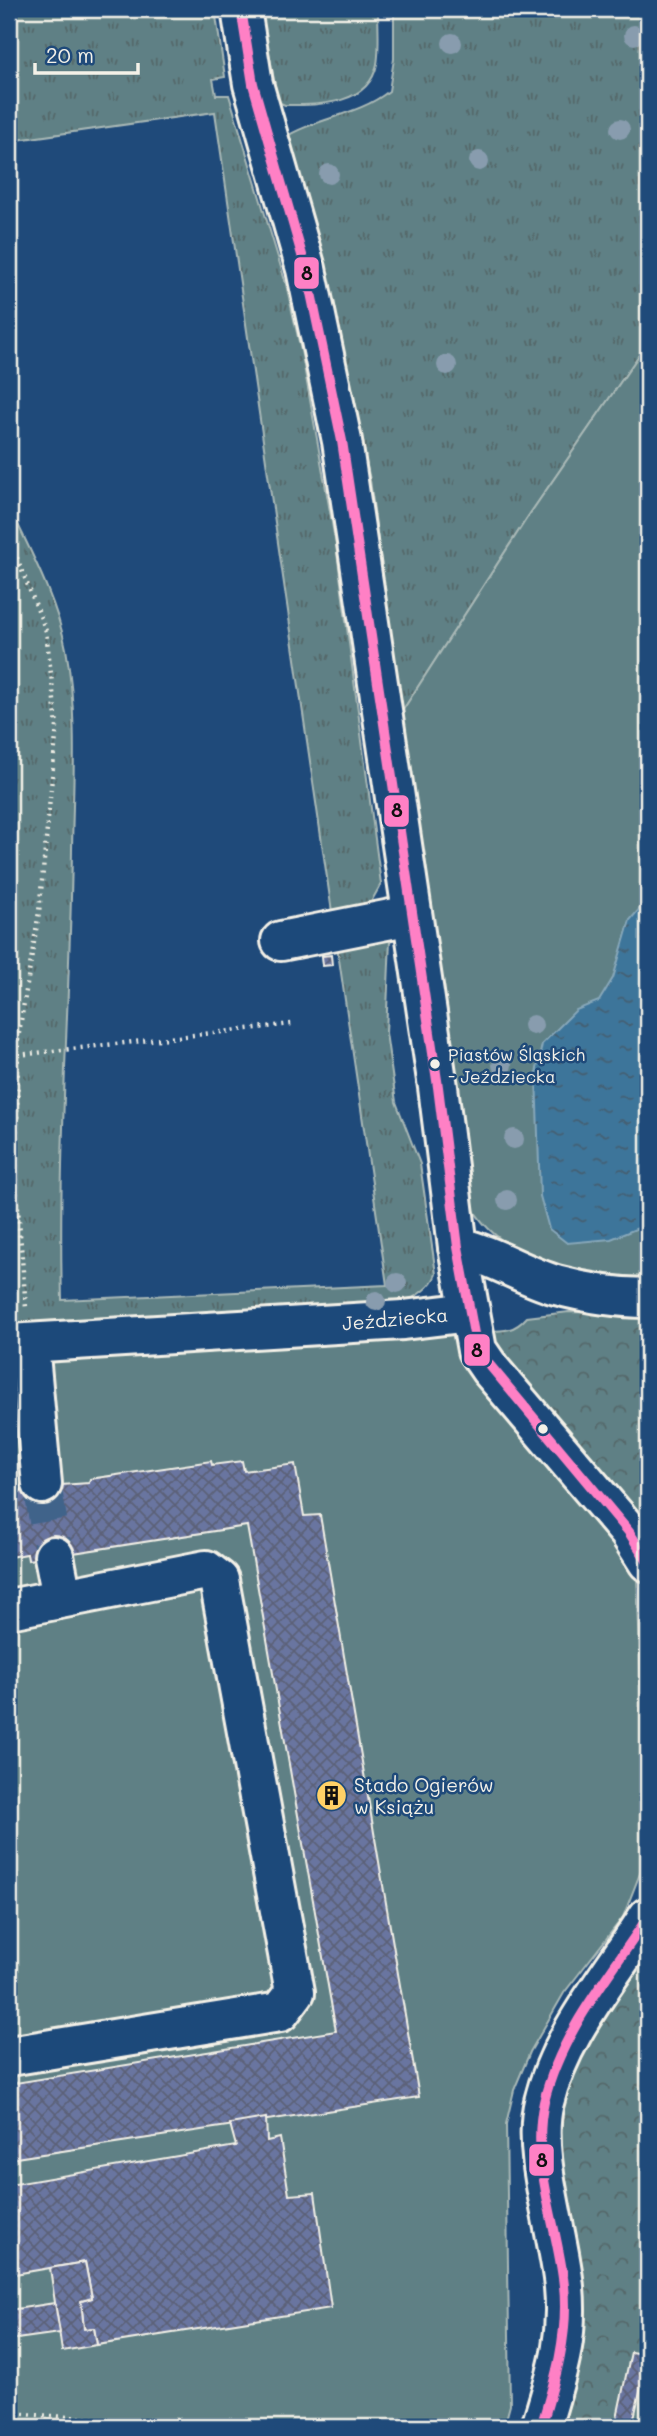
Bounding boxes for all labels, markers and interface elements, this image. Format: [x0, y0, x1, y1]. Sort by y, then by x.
scale bar [35, 32, 138, 76]
text: 20 m [46, 41, 94, 68]
line badge: 8 [293, 256, 320, 290]
text: 8 [301, 260, 313, 285]
line badge: 8 [383, 794, 410, 828]
text: 8 [391, 797, 403, 822]
place label: Piastów Śląskich - Jeździecka [448, 1043, 585, 1087]
marker: Piastów Śląskich - Jeździecka [428, 1057, 442, 1071]
street label: Jeździecka [341, 1301, 449, 1336]
line badge: 8 [463, 1333, 491, 1367]
text: 8 [471, 1337, 483, 1362]
unlabelled marker [536, 1422, 550, 1436]
place label: Stado Ogierów w Książu [354, 1772, 493, 1819]
building icon: Stado Ogierów w Książu [314, 1779, 348, 1813]
line badge: 8 [528, 2143, 555, 2177]
text: 8 [536, 2147, 548, 2172]

